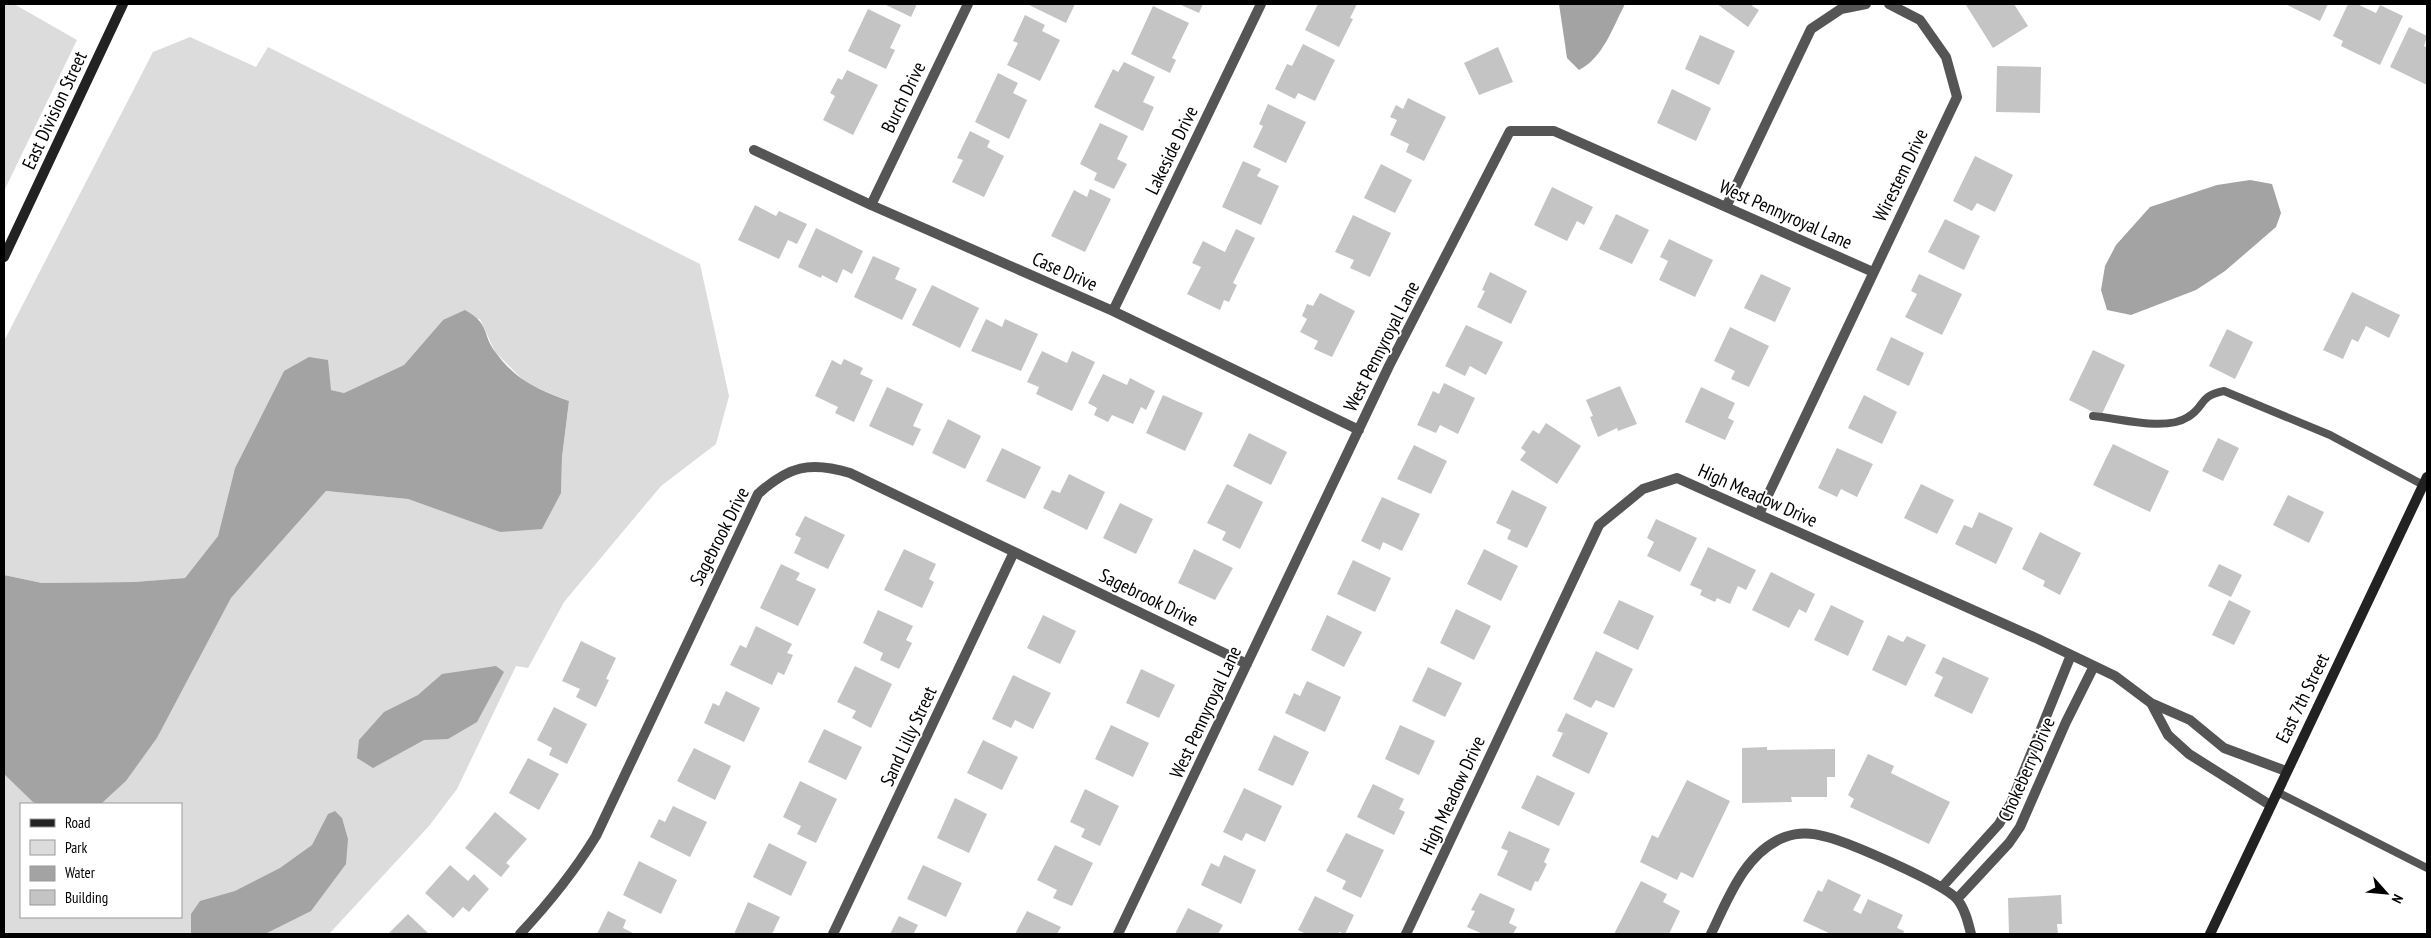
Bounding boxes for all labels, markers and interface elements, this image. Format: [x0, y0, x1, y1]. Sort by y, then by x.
street label: East Division Street [16, 46, 92, 173]
street label: Burch Drive [876, 57, 931, 136]
street label: Lakeside Drive [1139, 102, 1203, 198]
street label: Wirestem Drive [1867, 125, 1933, 225]
street label: West Pennyroyal Lane [1716, 174, 1856, 254]
street label: Case Drive [1029, 246, 1101, 296]
street label: West Pennyroyal Lane [1338, 277, 1424, 415]
street label: High Meadow Drive [1695, 458, 1822, 532]
street label: Sagebrook Drive [684, 483, 754, 589]
street label: Sagebrook Drive [1096, 563, 1203, 631]
street label: West Pennyroyal Lane [1164, 642, 1246, 782]
street label: East 7th Street [2270, 649, 2334, 747]
street label: Sand Lilly Street [874, 682, 942, 790]
street label: Chokeberry Drive [1992, 713, 2060, 825]
street label: High Meadow Drive [1414, 732, 1490, 858]
legend [20, 803, 182, 918]
text: Road [65, 813, 91, 832]
text: Park [65, 838, 87, 857]
text: Water [65, 863, 96, 882]
north arrow [2361, 868, 2411, 918]
text: Building [65, 888, 108, 907]
text: N [2388, 891, 2407, 906]

